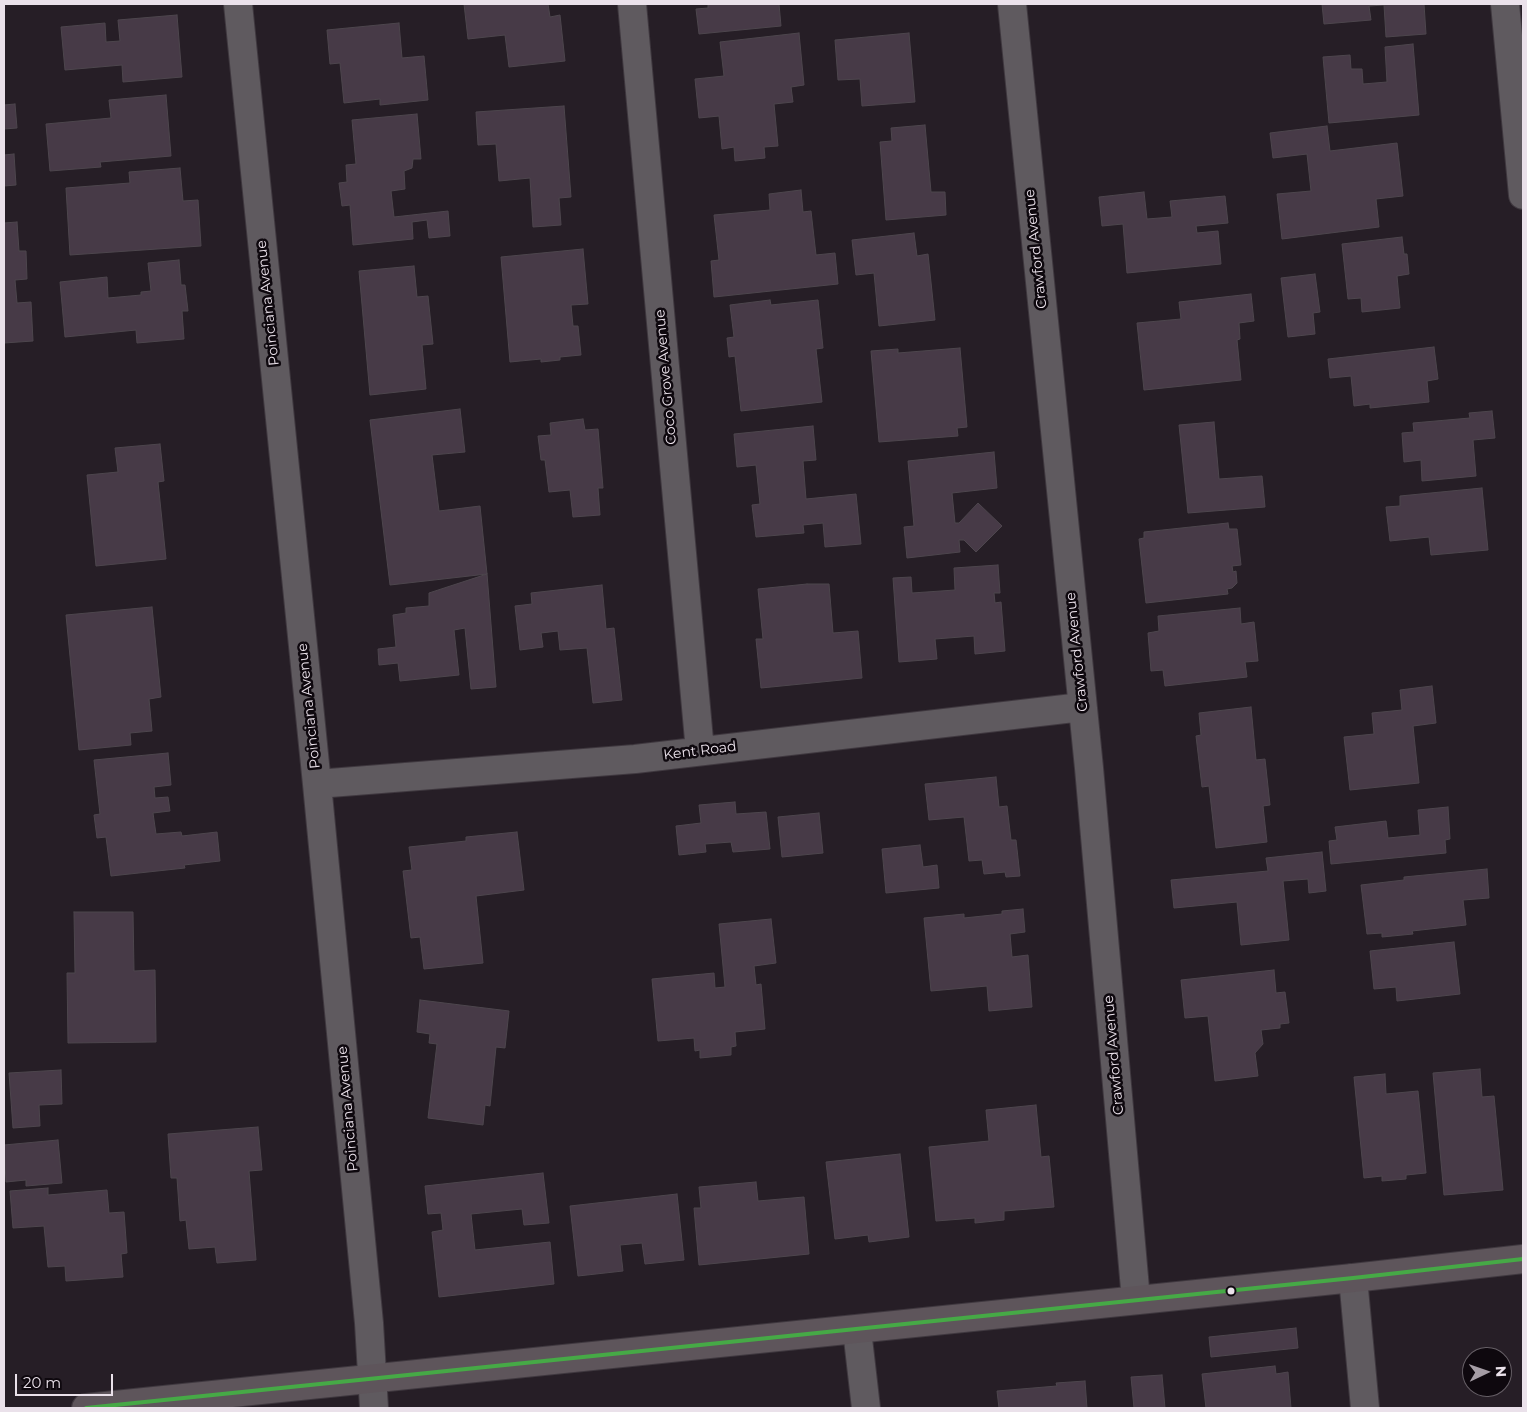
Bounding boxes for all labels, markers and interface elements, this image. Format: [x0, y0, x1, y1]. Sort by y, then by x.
street label: Crawford Avenue [1021, 188, 1051, 310]
street label: Poinciana Avenue [253, 240, 283, 366]
street label: Coco Grove Avenue [652, 309, 680, 445]
street label: Crawford Avenue [1062, 591, 1092, 713]
street label: Poinciana Avenue [294, 643, 324, 769]
street label: Kent Road [663, 738, 737, 764]
street label: Crawford Avenue [1100, 994, 1128, 1116]
street label: Poinciana Avenue [334, 1046, 362, 1172]
unlabelled marker [1226, 1286, 1236, 1296]
north arrow [1462, 1347, 1512, 1397]
scale bar [18, 1364, 115, 1396]
text: N [1492, 1365, 1510, 1377]
text: 20 m [23, 1373, 61, 1392]

